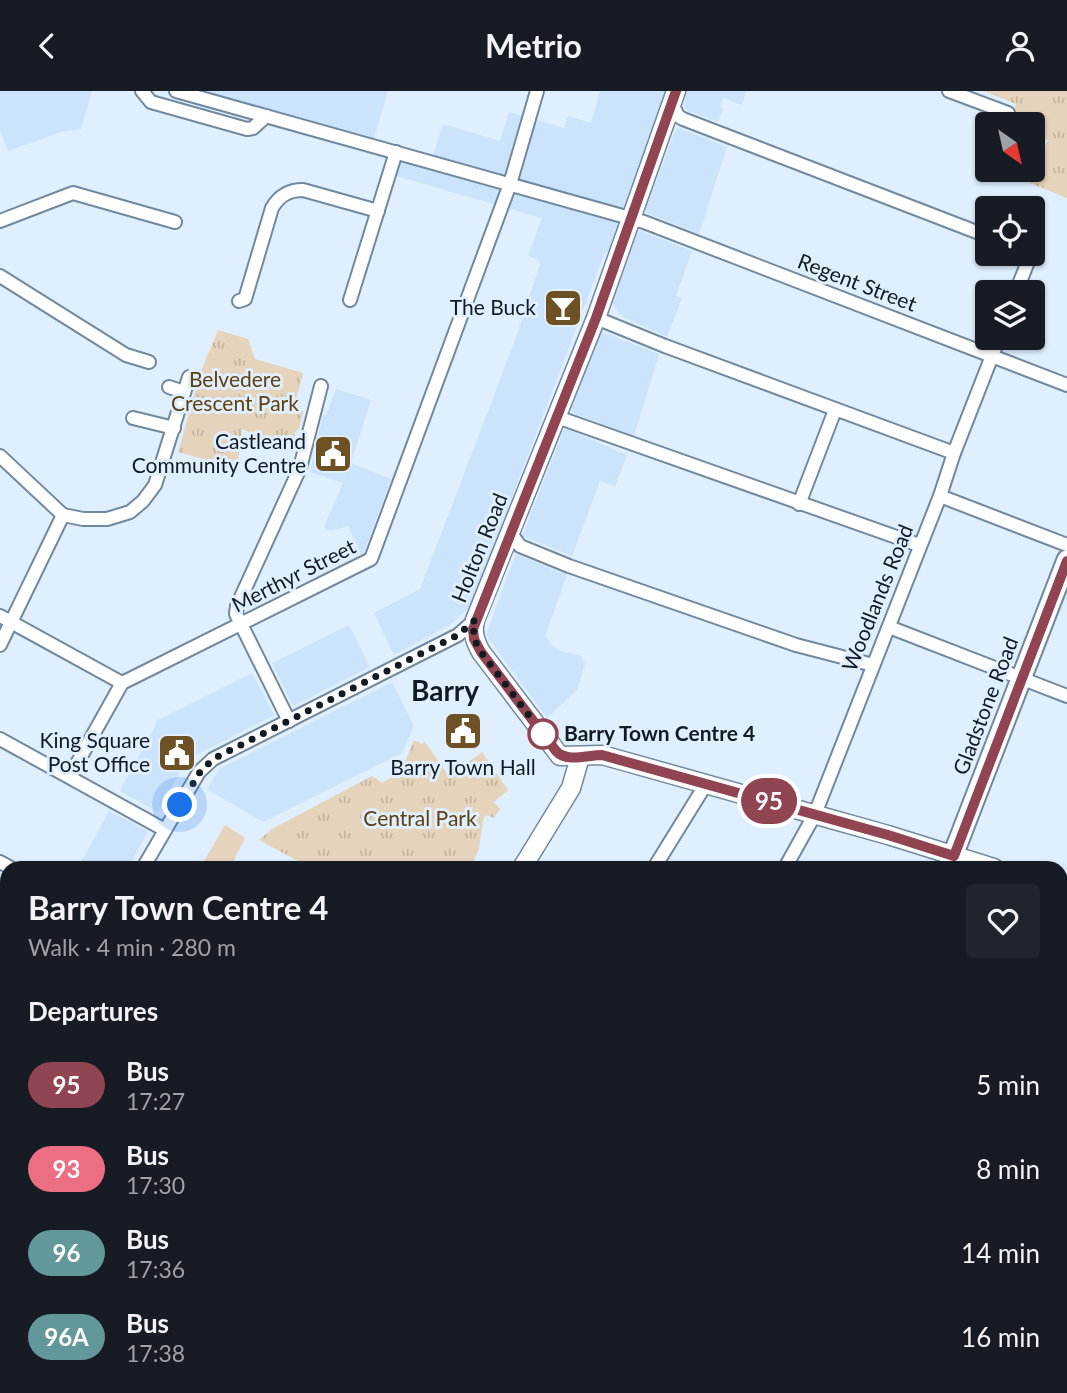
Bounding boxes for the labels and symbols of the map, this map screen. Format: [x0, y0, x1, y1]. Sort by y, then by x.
north arrow [975, 112, 1045, 182]
street label: Regent Street [795, 248, 921, 316]
bar icon: The Buck [542, 287, 584, 329]
place label: The Buck [450, 294, 536, 319]
park label: Belvedere Crescent Park [171, 366, 299, 415]
place label: Castleand Community Centre [132, 428, 306, 477]
public building icon: Castleand Community Centre [312, 433, 354, 475]
street label: Holton Road [445, 489, 512, 606]
street label: Woodlands Road [836, 520, 917, 674]
street label: Merthyr Street [227, 533, 360, 617]
street label: Gladstone Road [947, 633, 1022, 778]
district label: Barry [411, 673, 479, 707]
public building icon: Barry Town Hall [442, 710, 484, 752]
marker: Barry Town Centre 4 [528, 719, 558, 749]
place label: Barry Town Centre 4 [564, 720, 755, 745]
place label: King Square Post Office [39, 727, 150, 776]
public building icon: King Square Post Office [156, 732, 198, 774]
place label: Barry Town Hall [390, 754, 536, 779]
line badge: 95 [738, 778, 800, 824]
your location [162, 787, 197, 822]
park label: Central Park [363, 805, 477, 830]

